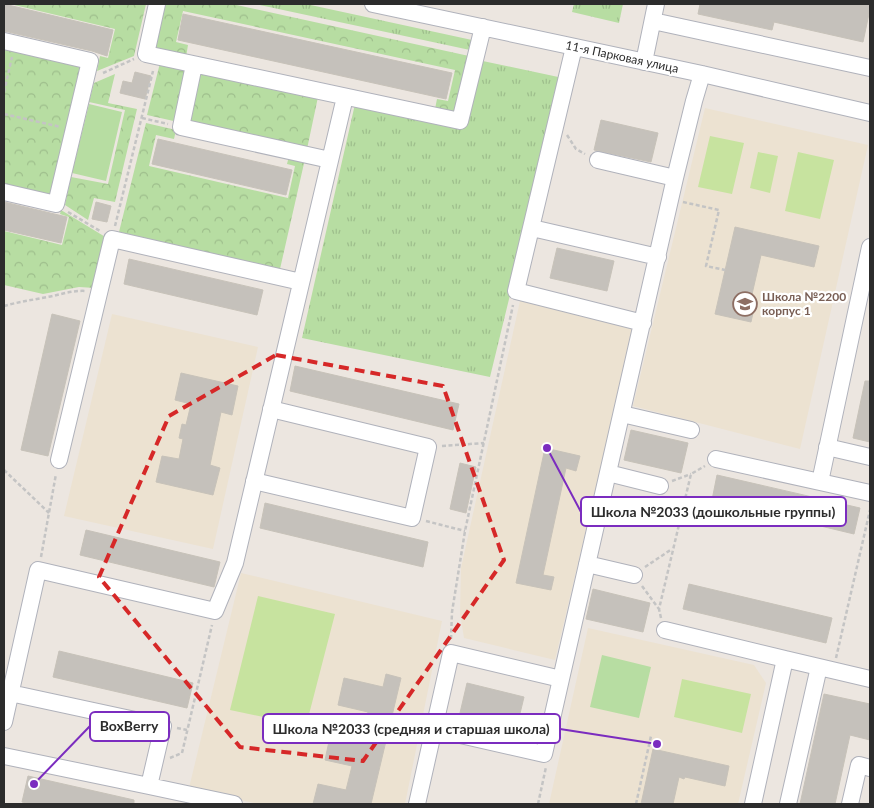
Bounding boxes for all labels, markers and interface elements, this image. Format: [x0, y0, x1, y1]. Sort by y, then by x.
street label: 11-я Парковая улица [564, 37, 680, 76]
place label: Школа №2200 корпус 1 [762, 289, 846, 318]
school or university icon: Школа №2200 корпус 1 [732, 291, 758, 317]
callout: Школа №2033 (дошкольные группы) [581, 497, 846, 526]
text: Школа №2033 (дошкольные группы) [591, 503, 835, 520]
callout: BoxBerry [90, 712, 169, 741]
callout: Школа №2033 (средняя и старшая школа) [263, 714, 560, 743]
text: BoxBerry [100, 717, 159, 734]
text: Школа №2033 (средняя и старшая школа) [272, 720, 550, 737]

